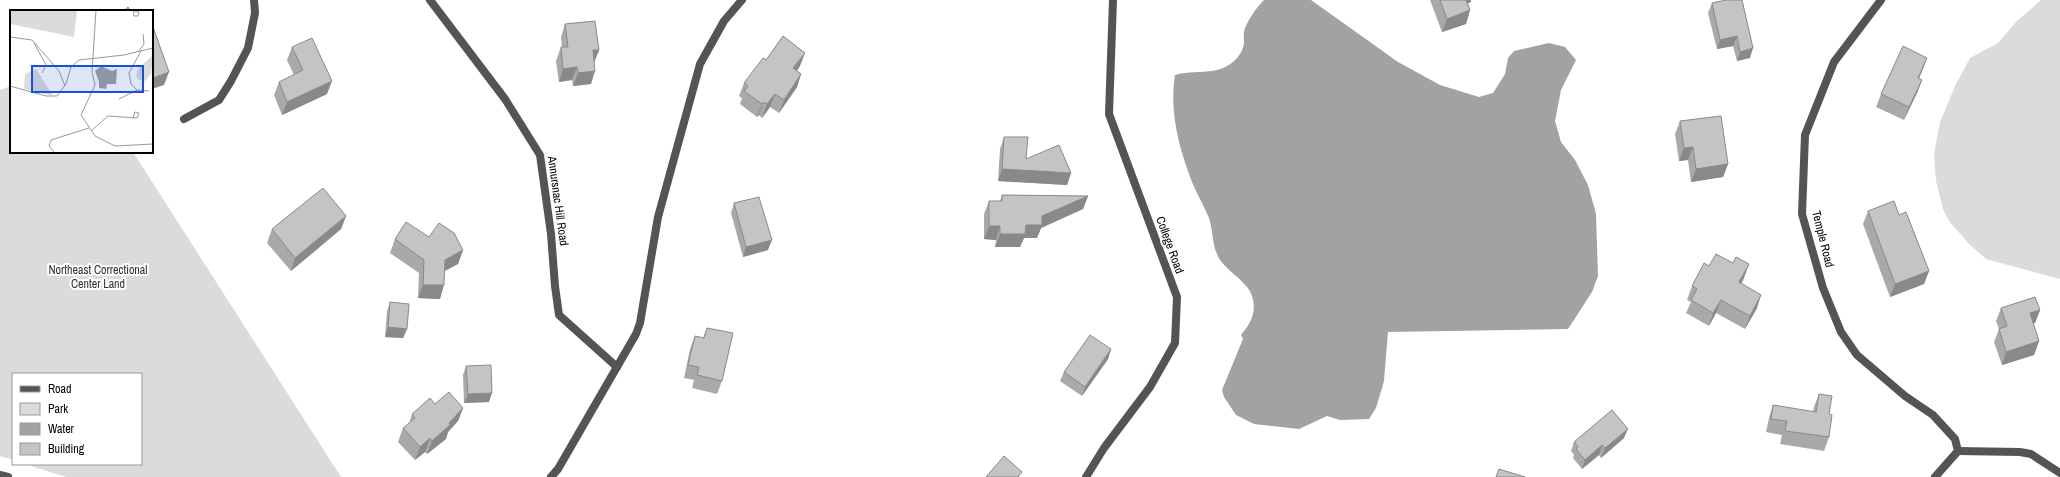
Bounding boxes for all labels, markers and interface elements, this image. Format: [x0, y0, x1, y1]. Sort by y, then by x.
inset map [10, 10, 153, 153]
street label: Annursnac Hill Road [544, 154, 572, 247]
street label: Temple Road [1808, 209, 1838, 269]
street label: College Road [1152, 214, 1188, 276]
park label: Northeast Correctional Center Land [49, 262, 148, 292]
legend [12, 373, 142, 465]
text: Road [48, 381, 72, 397]
text: Park [48, 401, 68, 417]
text: Water [48, 421, 75, 437]
text: Building [48, 441, 85, 457]

